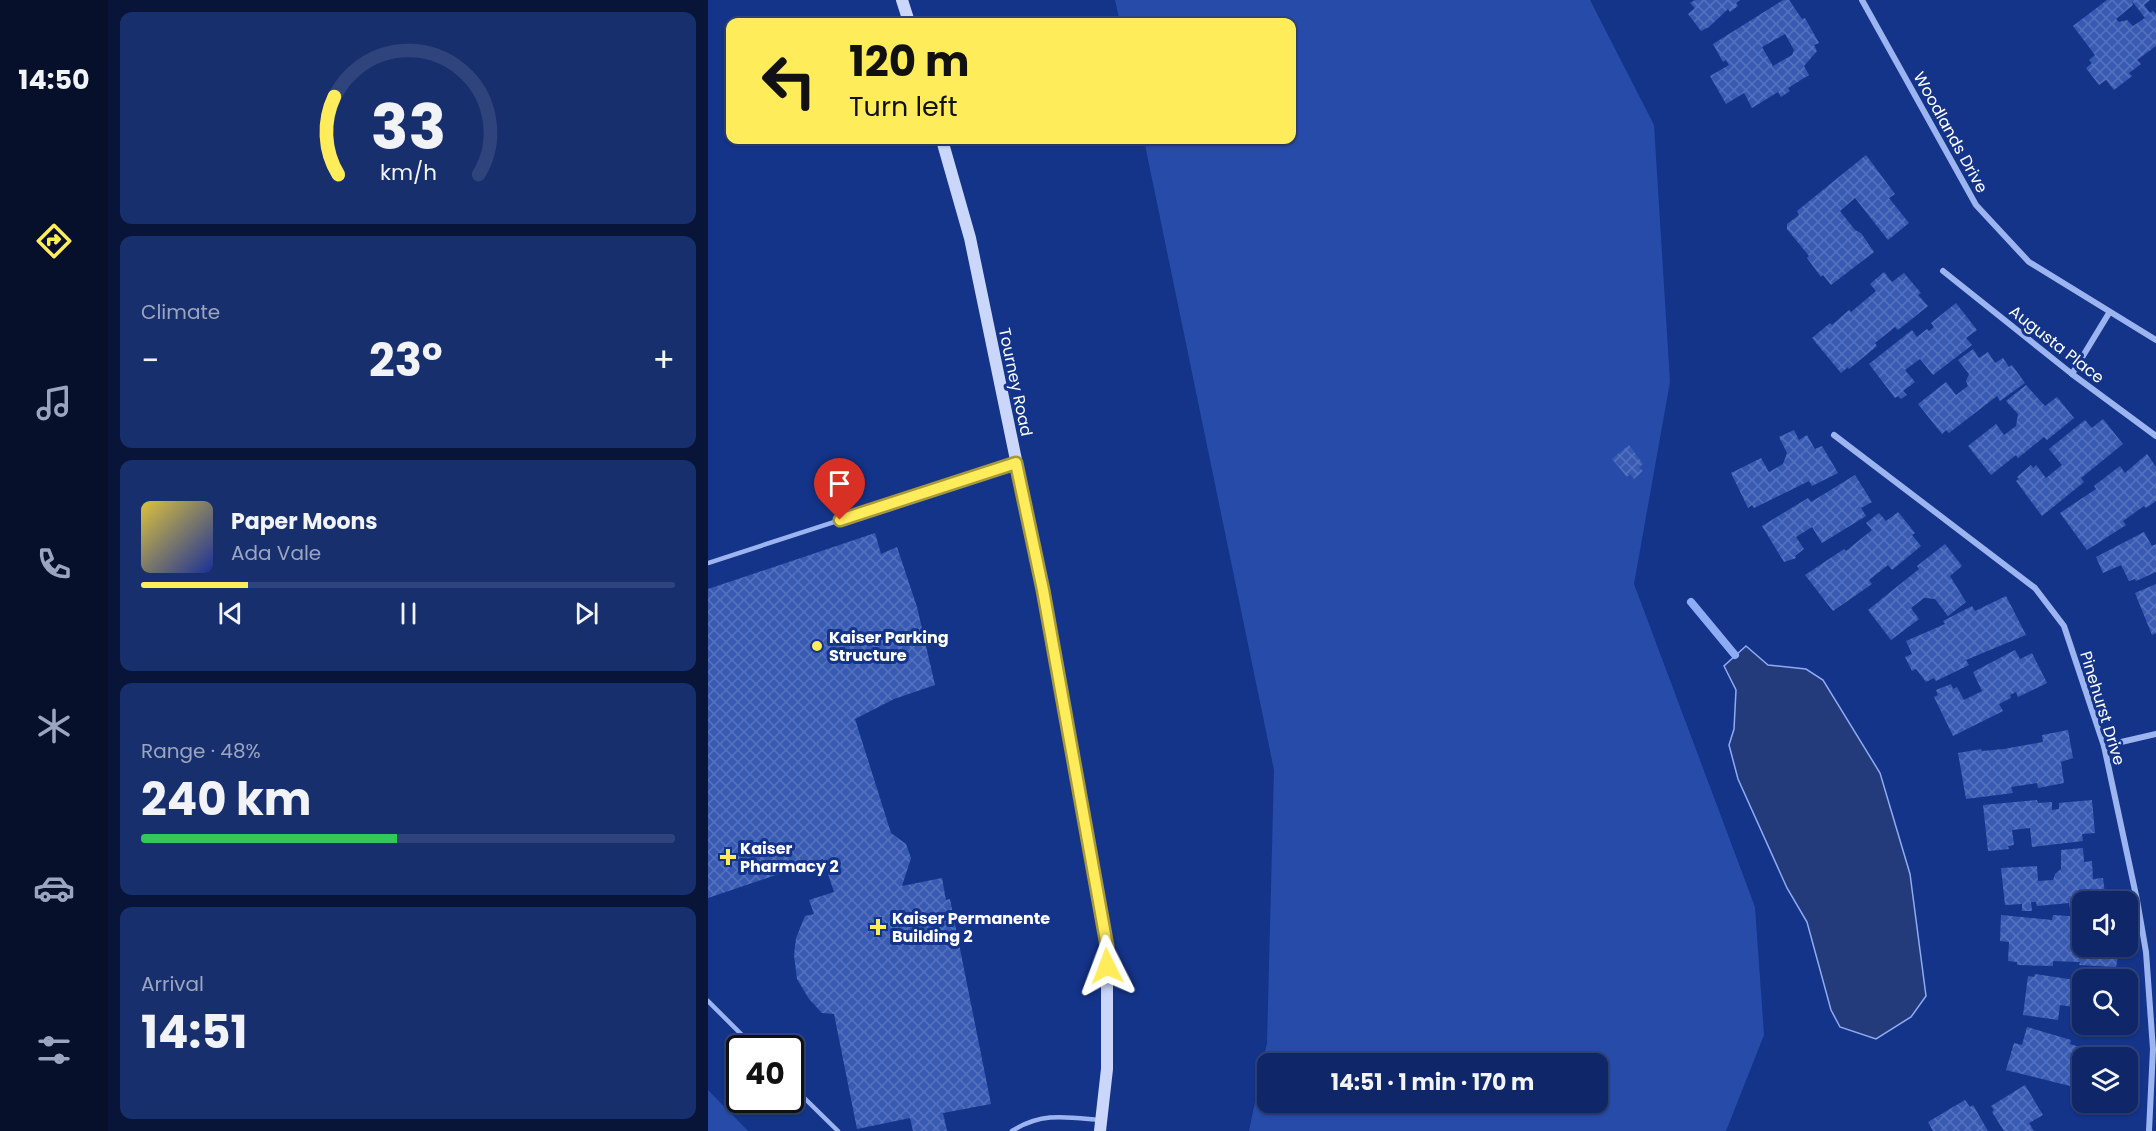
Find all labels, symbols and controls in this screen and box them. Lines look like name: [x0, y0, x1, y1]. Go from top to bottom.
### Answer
text: 120 m: [849, 32, 970, 91]
icon: left: [750, 42, 828, 120]
text: 14:50: [18, 61, 90, 98]
street label: Woodlands Drive: [1908, 67, 1993, 197]
text: 33: [370, 83, 446, 171]
text: Turn left: [849, 88, 958, 125]
text: km/h: [379, 157, 437, 188]
icon: directions: [33, 220, 75, 262]
text: Climate: [141, 298, 220, 326]
street label: Augusta Place: [2004, 300, 2109, 389]
street label: Tourney Road: [993, 326, 1038, 438]
text: 23°: [369, 329, 443, 392]
text: −: [141, 337, 159, 384]
text: +: [652, 337, 675, 384]
icon: music: [33, 382, 75, 424]
pin: [814, 458, 865, 520]
icon: arrive: [823, 467, 856, 500]
text: Paper Moons: [231, 506, 378, 537]
text: Ada Vale: [231, 539, 321, 567]
icon: phone: [33, 543, 75, 585]
icon: previous: [214, 597, 247, 630]
icon: pause: [392, 597, 425, 630]
icon: next: [570, 597, 603, 630]
place label: Kaiser Parking Structure: [829, 626, 949, 667]
marker: Kaiser Parking Structure: [810, 639, 824, 653]
street label: Pinehurst Drive: [2074, 648, 2131, 768]
icon: climate: [33, 705, 75, 747]
text: Range · 48%: [141, 737, 261, 765]
text: 240 km: [141, 768, 312, 831]
place label: Kaiser Pharmacy 2: [740, 837, 839, 878]
marker: Kaiser Pharmacy 2: [721, 850, 735, 864]
icon: car: [33, 867, 75, 909]
map controls: [2072, 891, 2138, 1113]
button: sound: [2072, 891, 2138, 957]
place label: Kaiser Permanente Building 2: [892, 907, 1050, 948]
marker: Kaiser Permanente Building 2: [869, 918, 887, 936]
position arrow: [1075, 934, 1139, 998]
button: search: [2072, 969, 2138, 1035]
text: Arrival: [141, 970, 204, 998]
text: 14:51: [141, 1001, 247, 1064]
icon: filters: [33, 1029, 75, 1071]
speed limit sign: 40: [726, 1035, 804, 1113]
button: layers: [2072, 1047, 2138, 1113]
text: 14:51 · 1 min · 170 m: [1331, 1067, 1534, 1098]

